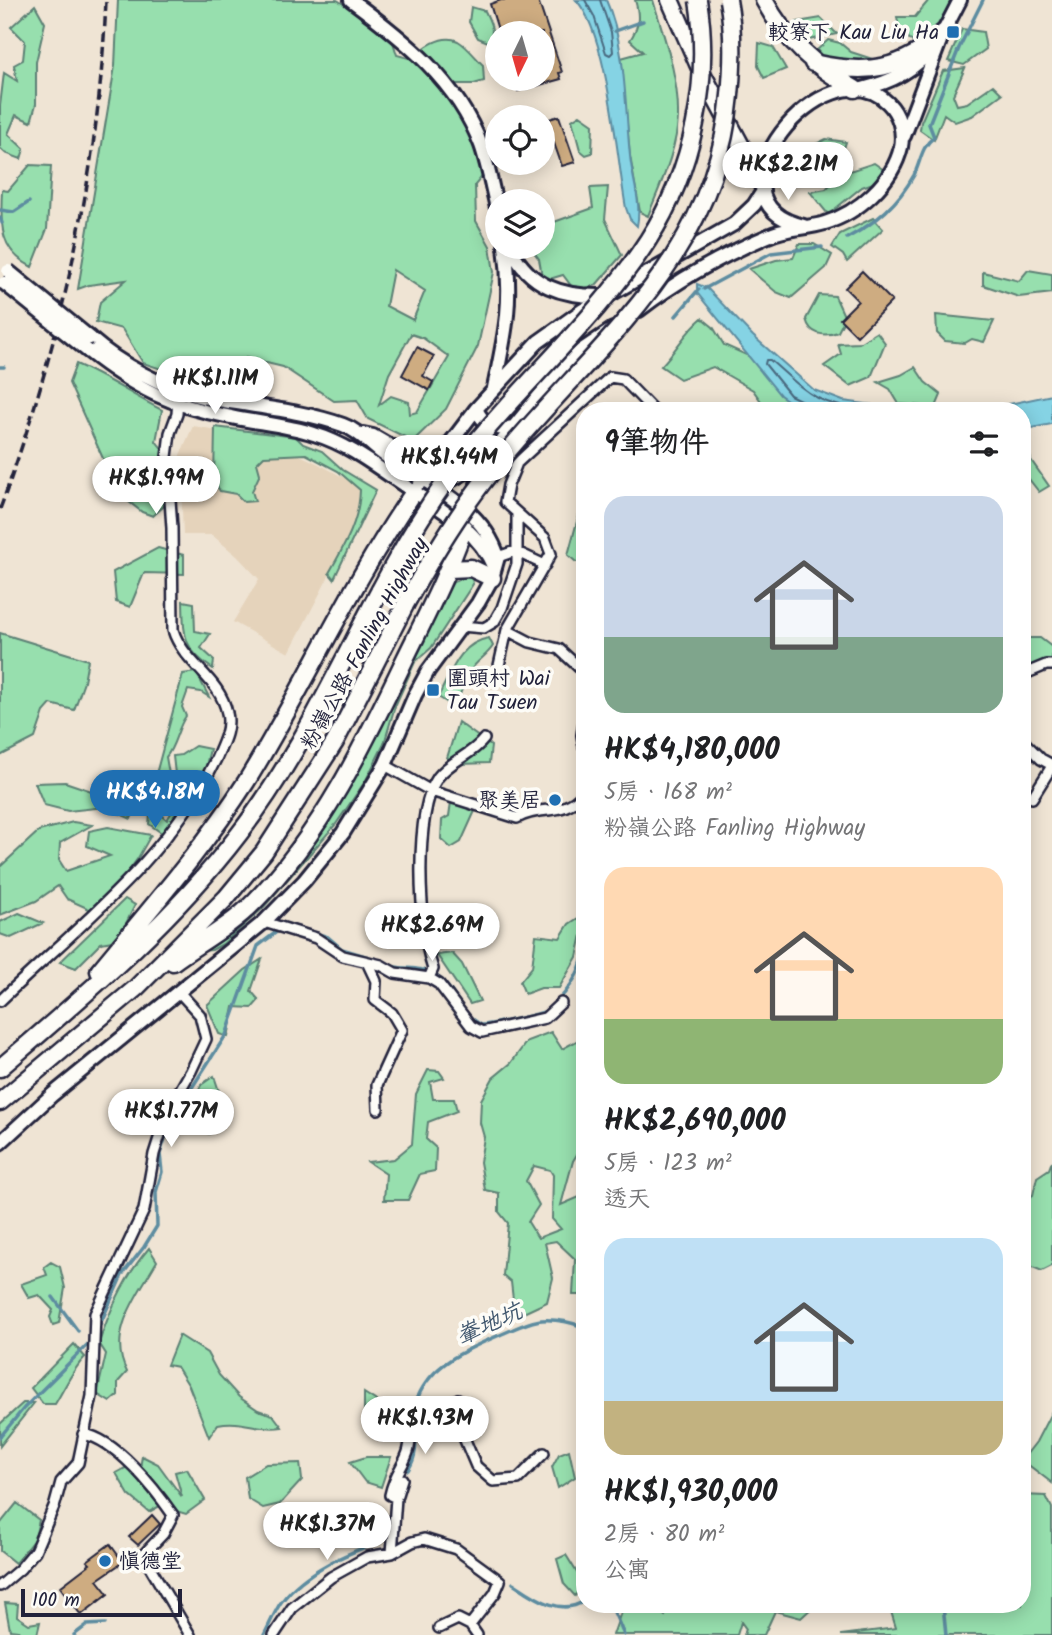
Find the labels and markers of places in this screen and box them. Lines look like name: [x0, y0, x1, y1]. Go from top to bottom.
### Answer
place label: 較寮下 Kau Liu Ha: [768, 17, 939, 50]
marker: 較寮下 Kau Liu Ha: [945, 24, 961, 40]
pin: HK$2.21M: [716, 142, 860, 202]
pin: HK$1.11M: [143, 356, 287, 416]
pin: HK$1.44M: [377, 435, 521, 495]
pin: HK$1.99M: [84, 456, 228, 516]
place label: 圍頭村 Wai Tau Tsuen: [447, 663, 551, 720]
marker: 圍頭村 Wai Tau Tsuen: [425, 682, 441, 698]
pin: HK$4.18M: [83, 770, 227, 830]
place label: 聚美居: [478, 785, 541, 818]
marker: 聚美居: [547, 792, 563, 808]
pin: HK$2.69M: [360, 904, 504, 963]
pin: HK$1.77M: [99, 1090, 243, 1149]
pin: HK$1.93M: [353, 1396, 497, 1456]
pin: HK$1.37M: [255, 1502, 399, 1562]
place label: 慎德堂: [119, 1546, 182, 1579]
marker: 慎德堂: [97, 1553, 113, 1569]

